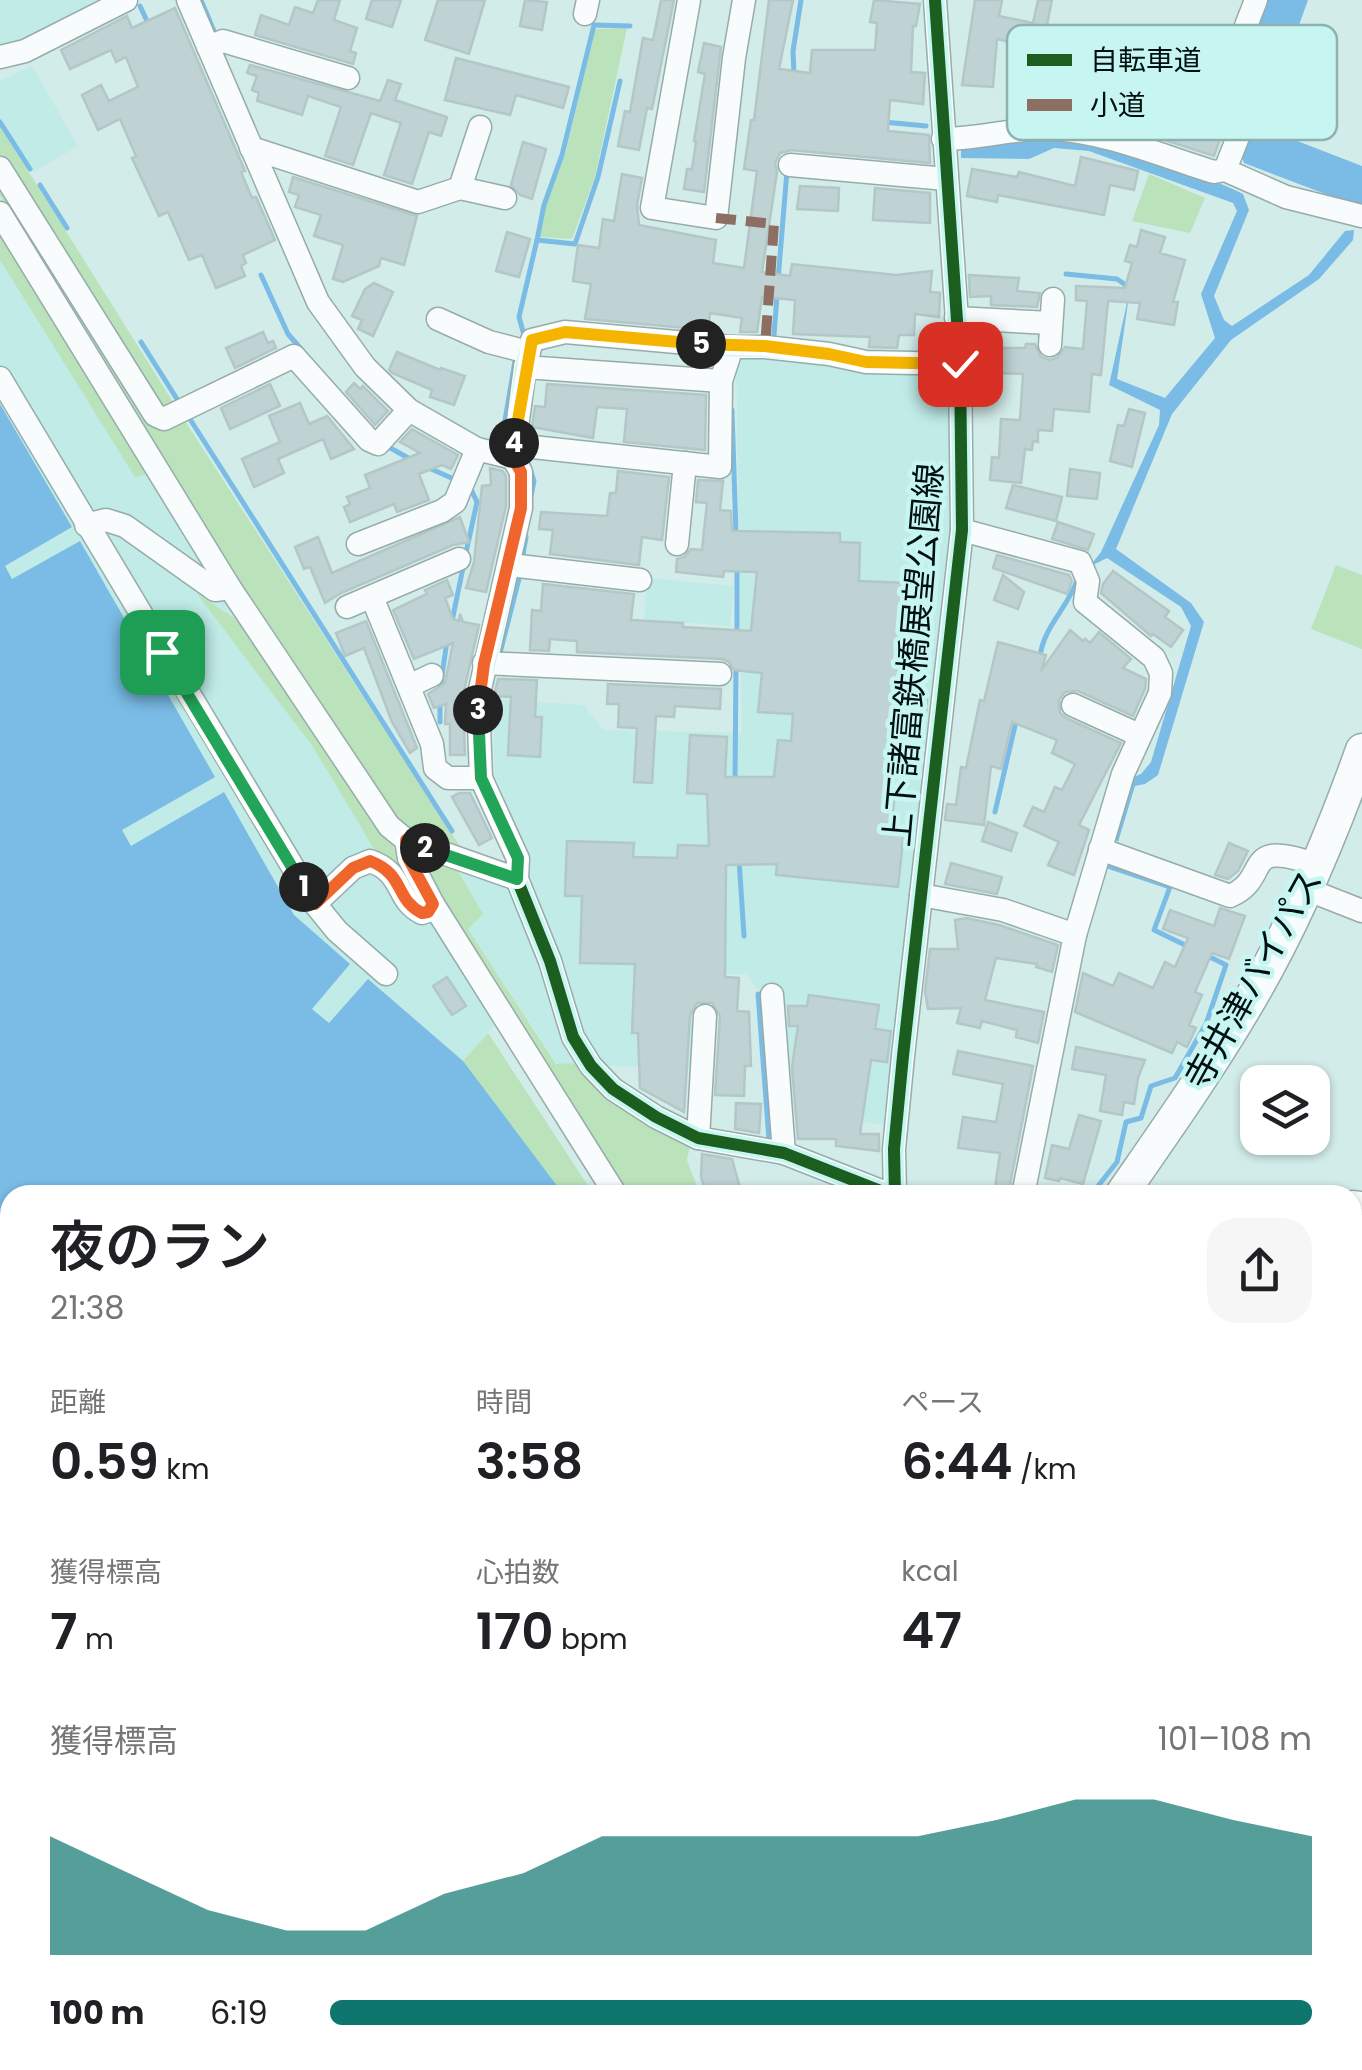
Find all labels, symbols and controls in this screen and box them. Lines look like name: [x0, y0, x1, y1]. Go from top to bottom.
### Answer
legend: [1007, 25, 1337, 140]
text: 自転車道: [1090, 41, 1202, 80]
text: 小道: [1090, 86, 1146, 125]
pin: 5: [676, 319, 726, 369]
pin: [918, 322, 1003, 407]
text: 5: [692, 324, 710, 363]
icon: check: [933, 337, 988, 392]
pin: 4: [489, 418, 539, 468]
text: 4: [505, 423, 523, 462]
street label: 上下諸富鉄橋展望公園線: [872, 461, 954, 849]
pin: [120, 610, 205, 695]
icon: arrive: [135, 625, 190, 680]
pin: 3: [453, 685, 503, 735]
text: 3: [470, 690, 486, 729]
pin: 2: [400, 823, 450, 873]
text: 2: [417, 828, 433, 867]
street label: 寺井津バイパス: [1172, 860, 1334, 1098]
pin: 1: [279, 862, 329, 912]
text: 1: [299, 867, 309, 906]
map controls: [1240, 1065, 1330, 1155]
button: layers: [1240, 1065, 1330, 1155]
text: 夜のラン: [50, 1208, 270, 1285]
button: share: [1207, 1218, 1312, 1323]
text: 21:38: [50, 1285, 125, 1330]
text: 距離: [50, 1383, 106, 1422]
text: 時間: [476, 1383, 532, 1422]
text: ペース: [901, 1383, 984, 1422]
text: 0.59: [50, 1426, 159, 1497]
text: 3:58: [476, 1426, 583, 1497]
text: 6:44: [901, 1426, 1013, 1497]
text: km: [159, 1450, 210, 1489]
text: /km: [1013, 1450, 1077, 1489]
text: kcal: [901, 1552, 959, 1591]
text: 獲得標高: [50, 1553, 162, 1592]
text: 心拍数: [476, 1553, 560, 1592]
text: 47: [901, 1595, 962, 1666]
text: 7: [50, 1596, 77, 1667]
text: 170: [476, 1596, 553, 1667]
text: m: [77, 1620, 114, 1659]
text: bpm: [553, 1620, 628, 1659]
text: 101–108 m: [1158, 1716, 1312, 1761]
text: 獲得標高: [50, 1718, 178, 1763]
text: 100 m: [50, 1990, 144, 2035]
text: 6:19: [210, 1990, 268, 2035]

